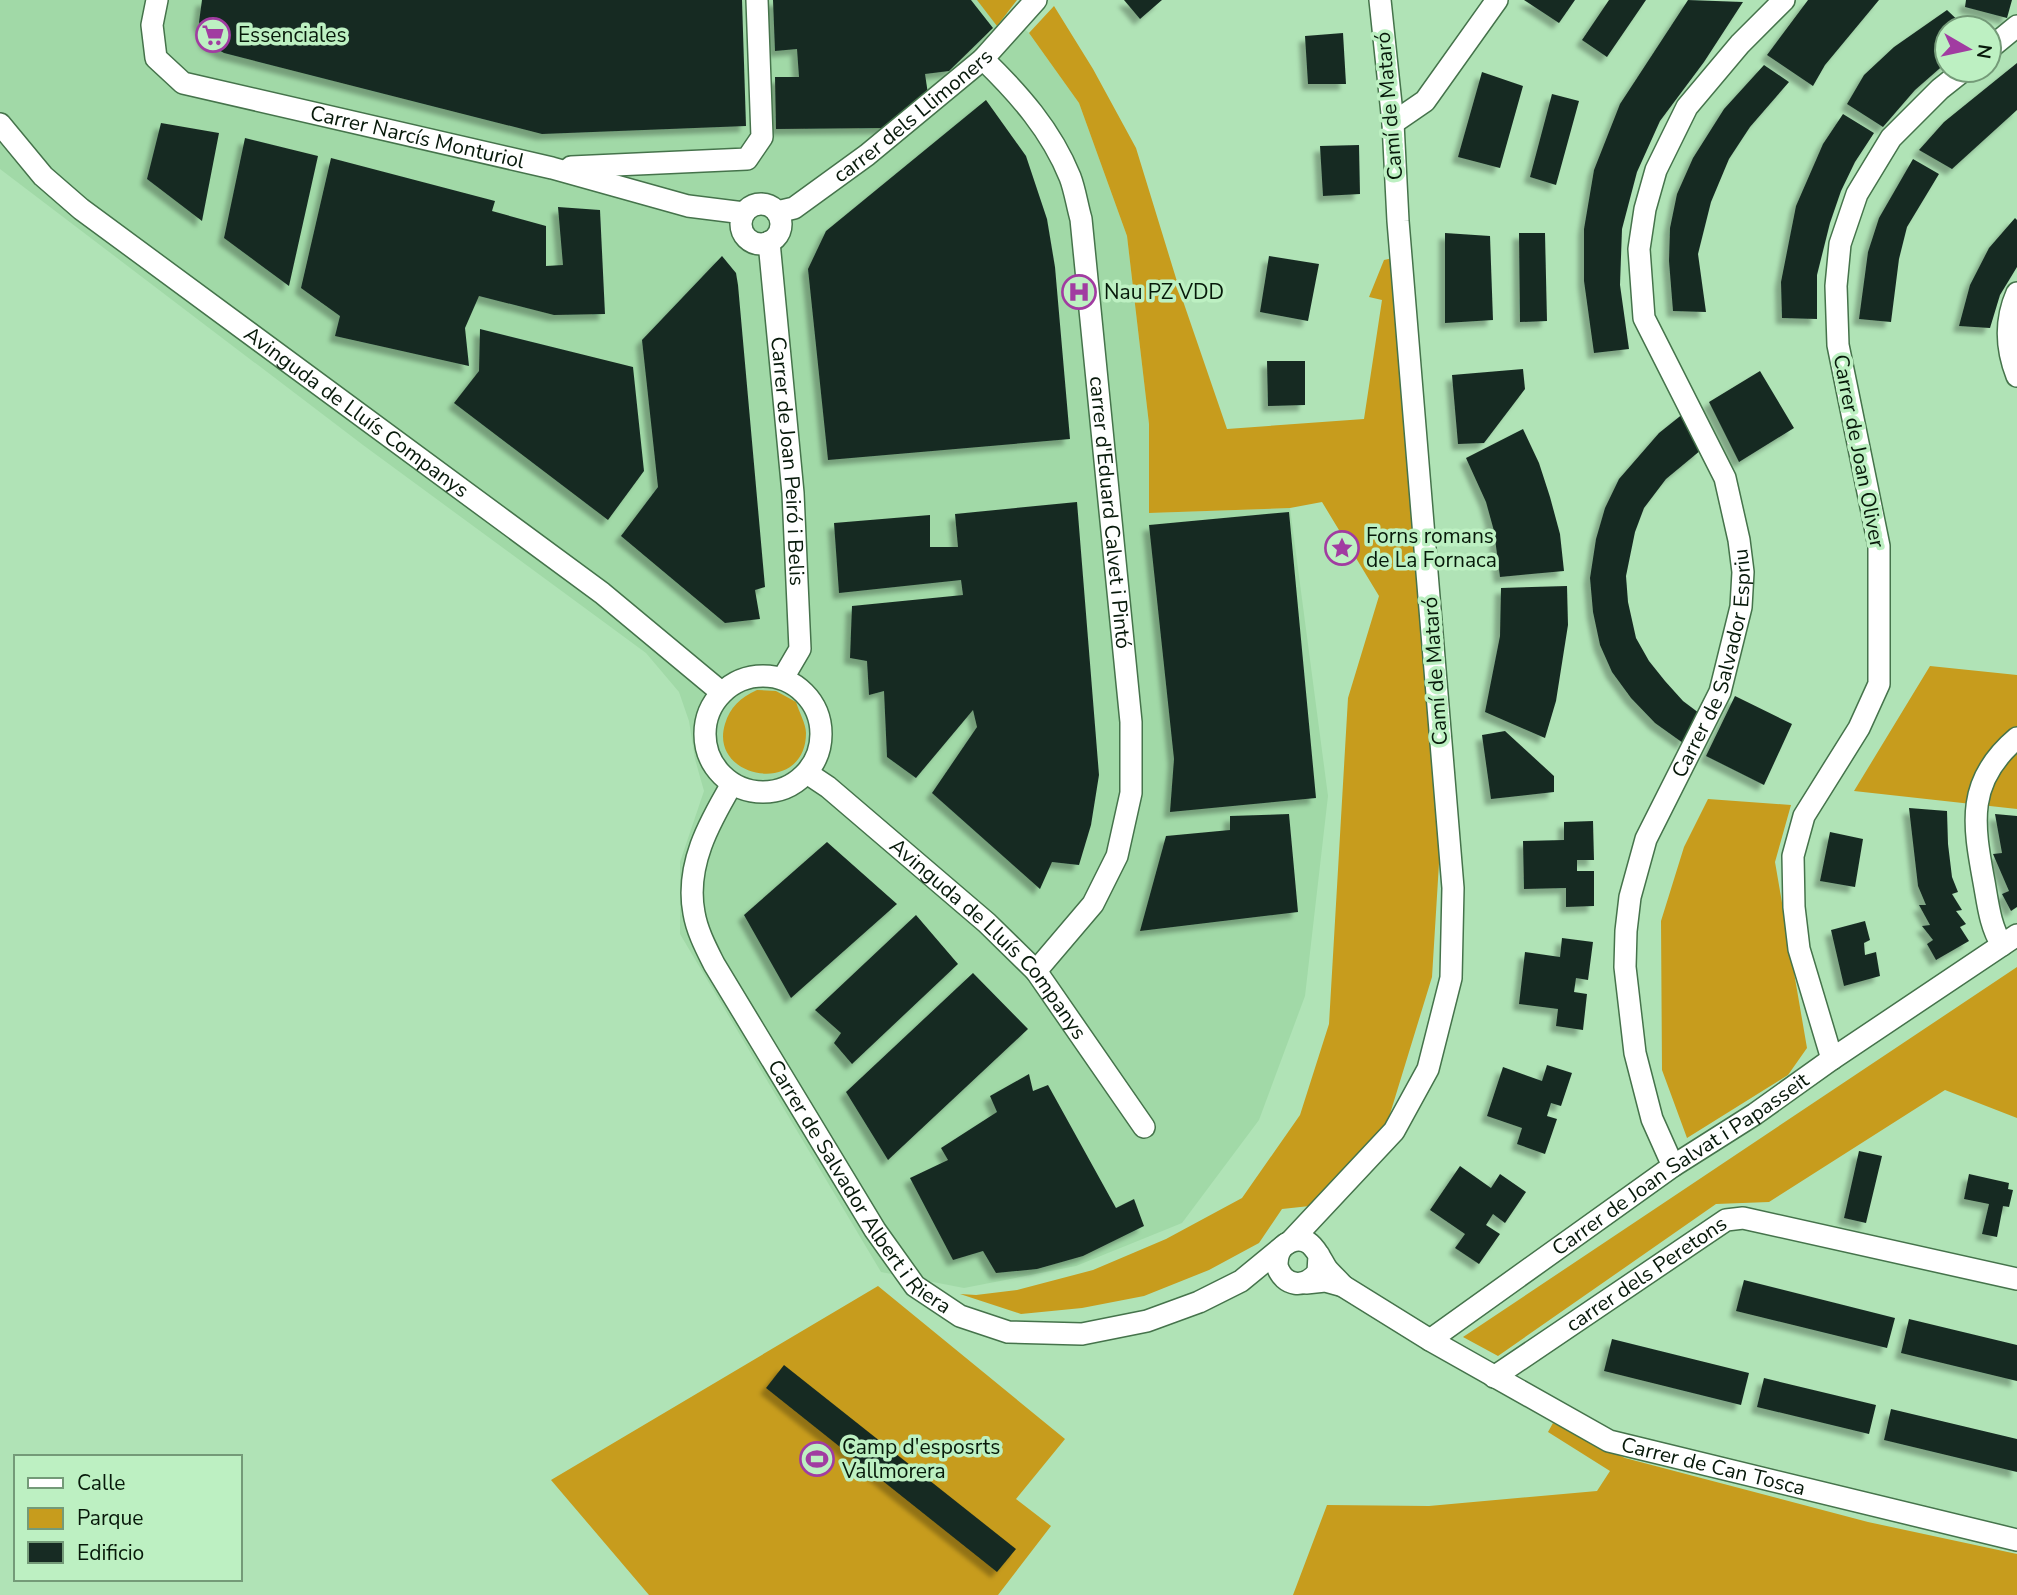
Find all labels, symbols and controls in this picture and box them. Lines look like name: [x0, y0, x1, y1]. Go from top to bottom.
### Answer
north arrow: [1933, 14, 2003, 84]
supermarket icon: Essenciales: [194, 16, 232, 54]
place label: Essenciales: [238, 21, 347, 49]
street label: Camí de Mataró: [1369, 31, 1409, 181]
text: N: [1970, 42, 1998, 61]
street label: carrer dels Llimoners: [828, 43, 999, 189]
street label: Carrer Narcís Monturiol: [307, 99, 528, 175]
hospital icon: Nau PZ VDD: [1060, 273, 1098, 311]
place label: Nau PZ VDD: [1104, 278, 1224, 306]
street label: Avinguda de Lluís Companys: [238, 320, 475, 504]
street label: Carrer de Joan Peiró i Belis: [764, 335, 811, 586]
street label: Carrer de Joan Oliver: [1827, 352, 1892, 550]
street label: carrer d'Eduard Calvet i Pintó: [1083, 375, 1138, 650]
place label: Forns romans de La Fornaca: [1366, 522, 1497, 574]
place icon: Forns romans de La Fornaca: [1323, 529, 1361, 567]
street label: Carrer de Salvador Espriu: [1665, 547, 1757, 782]
street label: Camí de Mataró: [1416, 596, 1454, 746]
street label: Avinguda de Lluís Companys: [884, 832, 1093, 1045]
street label: Carrer de Salvador Albert i Riera: [761, 1055, 957, 1320]
street label: Carrer de Joan Salvat i Papasseit: [1546, 1066, 1815, 1262]
street label: carrer dels Peretons: [1560, 1209, 1732, 1338]
street label: Carrer de Can Tosca: [1618, 1430, 1808, 1502]
place label: Camp d'esposrts Vallmorera: [841, 1433, 1000, 1485]
sports icon: Camp d'esposrts Vallmorera: [798, 1440, 836, 1478]
legend: [14, 1455, 242, 1581]
text: Calle: [77, 1469, 125, 1497]
text: Parque: [77, 1504, 144, 1532]
text: Edificio: [77, 1539, 144, 1567]

